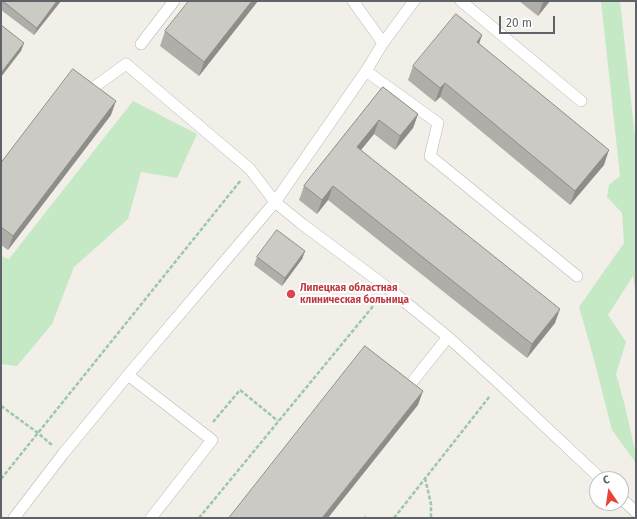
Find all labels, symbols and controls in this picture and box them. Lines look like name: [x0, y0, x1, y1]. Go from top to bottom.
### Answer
scale bar: [501, 8, 557, 34]
text: 20 m: [506, 16, 532, 30]
place label: Липецкая областная клиническая больница: [300, 282, 409, 306]
marker: Липецкая областная клиническая больница: [285, 288, 297, 300]
north arrow: [589, 471, 629, 511]
text: С: [602, 473, 611, 487]

